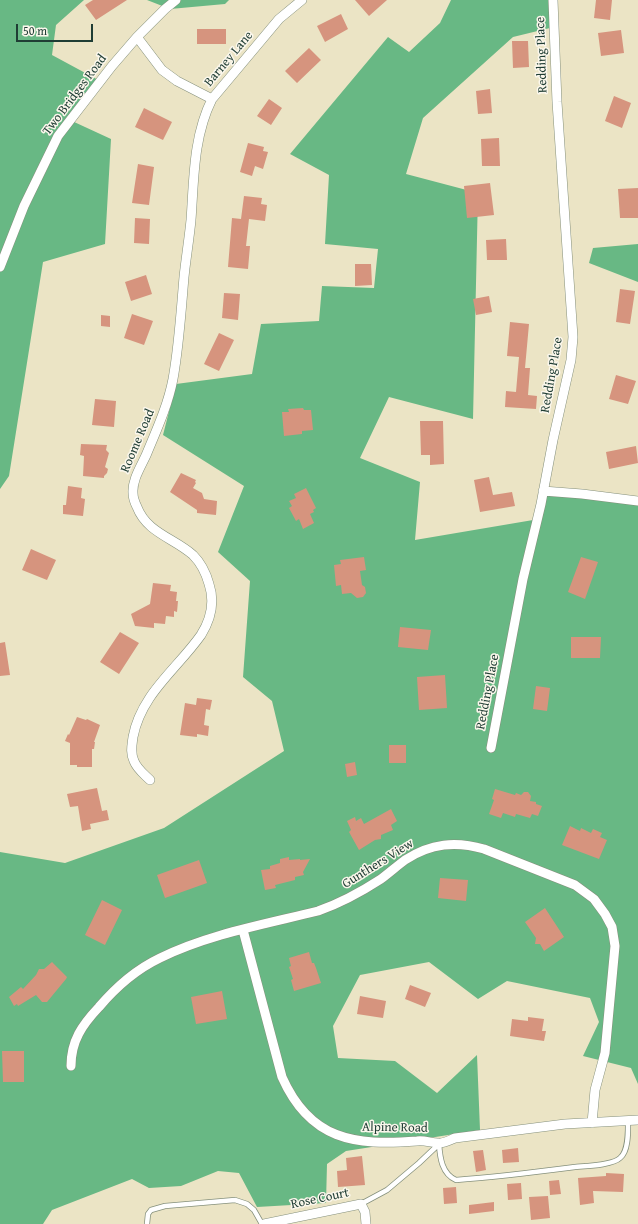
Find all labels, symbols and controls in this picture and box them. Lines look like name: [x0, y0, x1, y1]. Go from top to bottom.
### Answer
scale bar: [18, 16, 95, 42]
street label: Redding Place: [533, 17, 551, 93]
text: 50 m: [23, 22, 47, 39]
street label: Barney Lane: [201, 28, 257, 90]
street label: Two Bridges Road: [40, 52, 110, 138]
street label: Redding Place: [538, 336, 566, 414]
street label: Roome Road: [118, 407, 158, 475]
street label: Redding Place: [473, 653, 503, 731]
street label: Gunthers View: [340, 836, 416, 892]
street label: Alpine Road: [362, 1120, 428, 1136]
street label: Rose Court: [290, 1185, 350, 1213]

